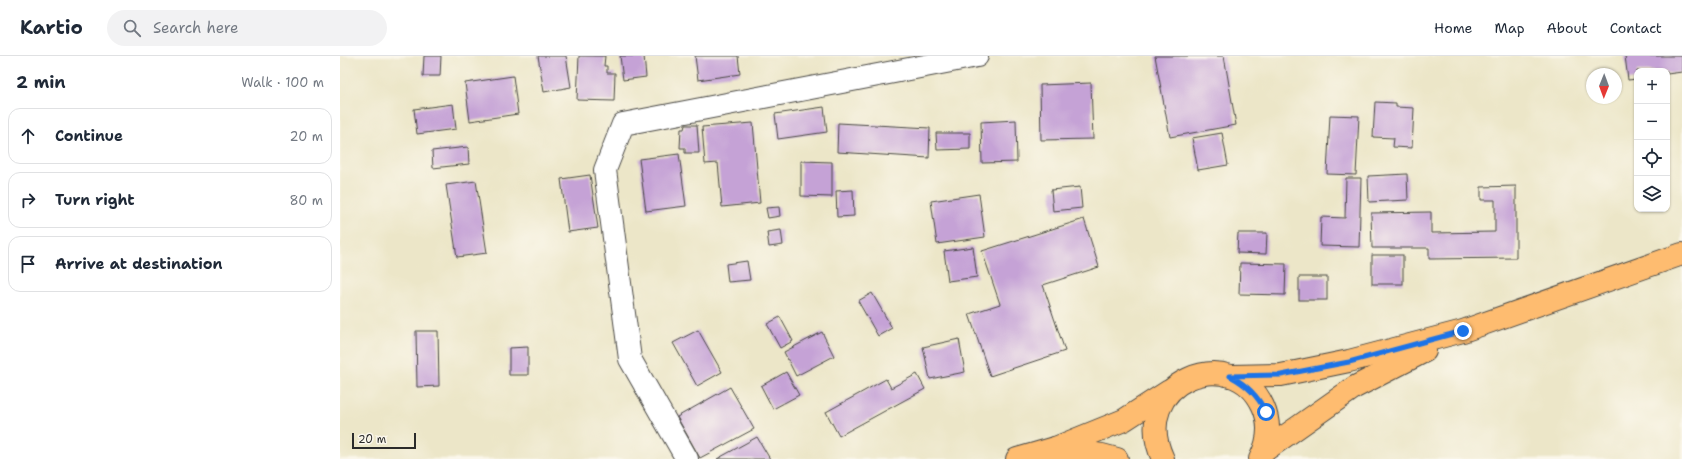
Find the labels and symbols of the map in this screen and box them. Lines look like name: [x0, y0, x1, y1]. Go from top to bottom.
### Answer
north arrow: [1586, 68, 1622, 104]
route end: [1454, 322, 1472, 340]
route start: [1257, 403, 1275, 421]
scale bar: [352, 431, 416, 450]

